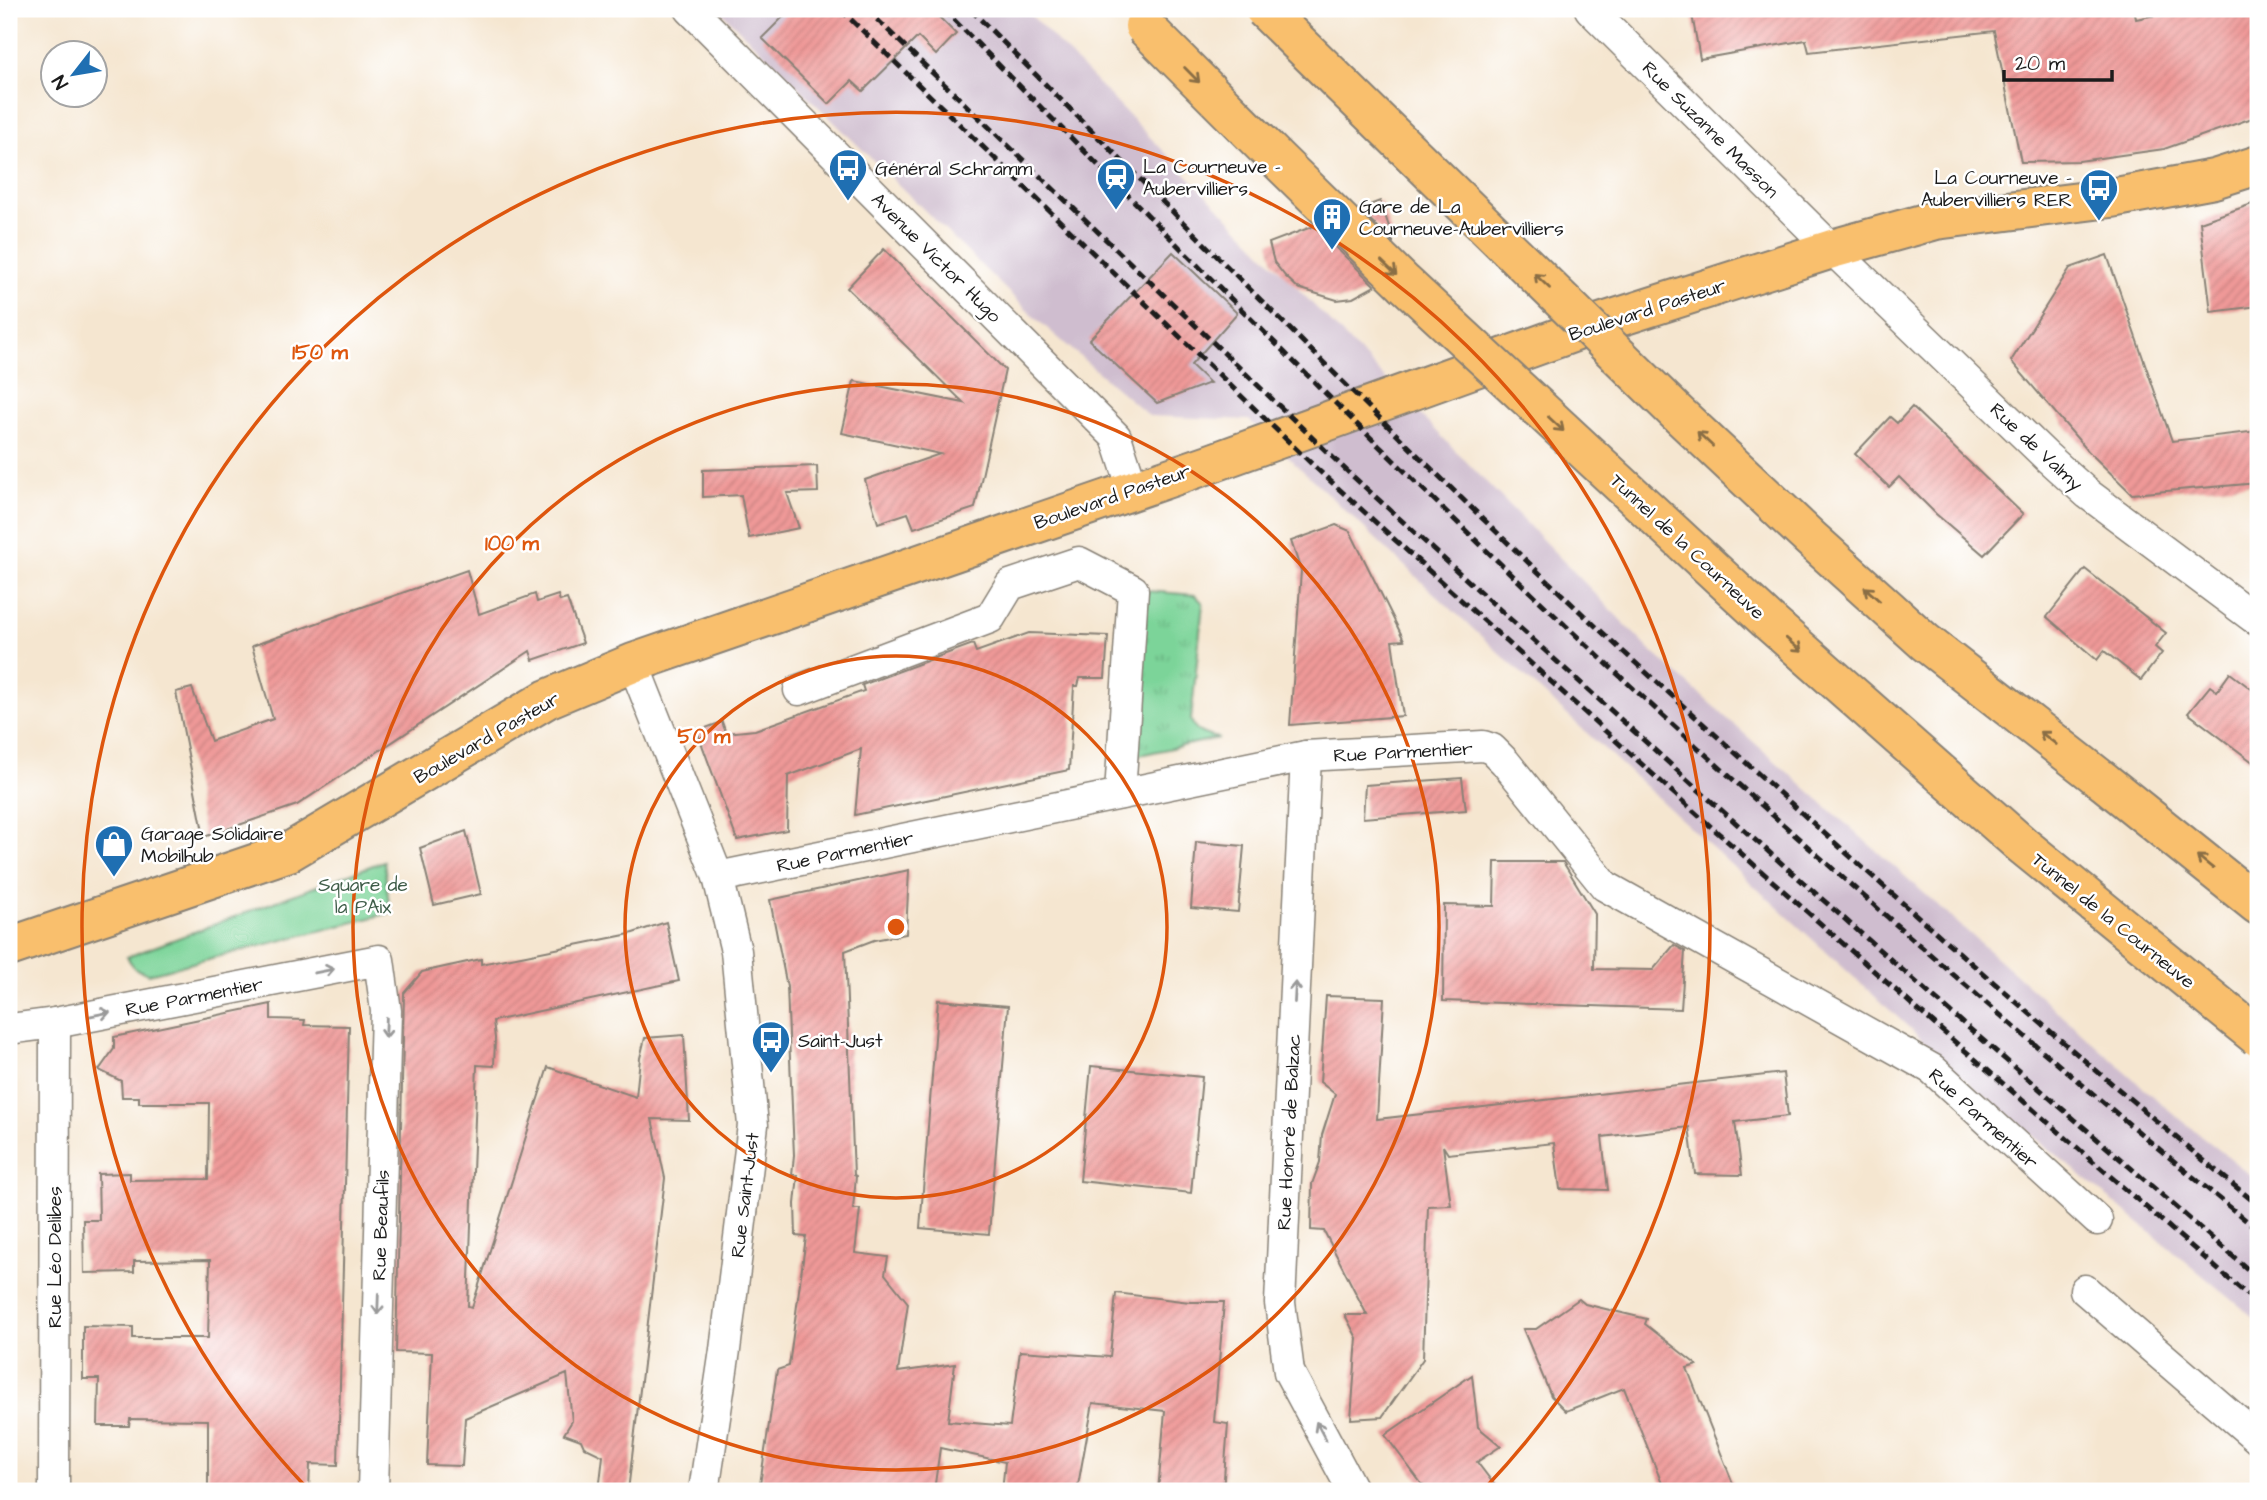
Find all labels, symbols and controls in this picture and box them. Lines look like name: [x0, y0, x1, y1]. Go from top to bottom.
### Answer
north arrow: [38, 38, 108, 108]
scale bar: [2004, 38, 2113, 82]
text: 20 m: [2015, 49, 2066, 78]
street label: Rue Suzanne Masson: [1635, 56, 1784, 205]
one-way arrow: [1183, 66, 1200, 83]
text: N: [46, 70, 75, 94]
bus stop icon: Général Schramm: [827, 147, 869, 202]
place label: La Courneuve - Aubervilliers: [1143, 154, 1281, 203]
place label: Général Schramm: [875, 156, 1033, 183]
station icon: La Courneuve - Aubervilliers: [1095, 156, 1137, 211]
place label: La Courneuve - Aubervilliers RER: [1921, 165, 2072, 214]
bus stop icon: La Courneuve - Aubervilliers RER: [2078, 167, 2120, 222]
street label: Avenue Victor Hugo: [864, 187, 1007, 330]
place label: Gare de La Courneuve-Aubervilliers: [1359, 194, 1564, 243]
building icon: Gare de La Courneuve-Aubervilliers: [1311, 196, 1353, 251]
one-way arrow: [1380, 260, 1397, 277]
one-way arrow: [1534, 272, 1551, 289]
street label: Boulevard Pasteur: [1565, 272, 1730, 349]
text: 150 m: [292, 338, 348, 367]
street label: Rue de Valmy: [1983, 397, 2089, 498]
one-way arrow: [1547, 415, 1564, 432]
one-way arrow: [1697, 431, 1714, 448]
street label: Boulevard Pasteur: [1031, 458, 1195, 537]
street label: Tunnel de la Courneuve: [1604, 468, 1770, 626]
text: 100 m: [485, 529, 540, 558]
one-way arrow: [1863, 586, 1881, 602]
one-way arrow: [1785, 637, 1803, 653]
street label: Boulevard Pasteur: [409, 685, 565, 791]
text: 50 m: [678, 722, 731, 751]
one-way arrow: [2039, 730, 2058, 745]
street label: Rue Parmentier: [1333, 735, 1474, 770]
place label: Garage Solidaire Mobilhub: [141, 821, 283, 870]
shop icon: Garage Solidaire Mobilhub: [93, 823, 135, 878]
street label: Rue Parmentier: [774, 825, 917, 880]
street label: Tunnel de la Courneuve: [2026, 847, 2200, 996]
one-way arrow: [2196, 855, 2215, 870]
park label: Square de la PAix: [318, 872, 408, 921]
centre of rings: [884, 915, 908, 939]
one-way arrow: [312, 963, 335, 977]
street label: Rue Parmentier: [123, 971, 266, 1024]
one-way arrow: [1288, 981, 1301, 1004]
one-way arrow: [88, 1007, 111, 1020]
one-way arrow: [379, 1016, 392, 1039]
bus stop icon: Saint-Just: [750, 1019, 792, 1074]
place label: Saint-Just: [798, 1028, 883, 1055]
street label: Rue Honoré de Balzac: [1271, 1033, 1308, 1231]
street label: Rue Parmentier: [1922, 1062, 2044, 1176]
street label: Rue Saint-Just: [724, 1131, 767, 1259]
street label: Rue Beaufils: [366, 1169, 397, 1281]
street label: Rue Léo Delibes: [42, 1186, 69, 1328]
one-way arrow: [371, 1292, 385, 1315]
one-way arrow: [1314, 1421, 1327, 1442]

